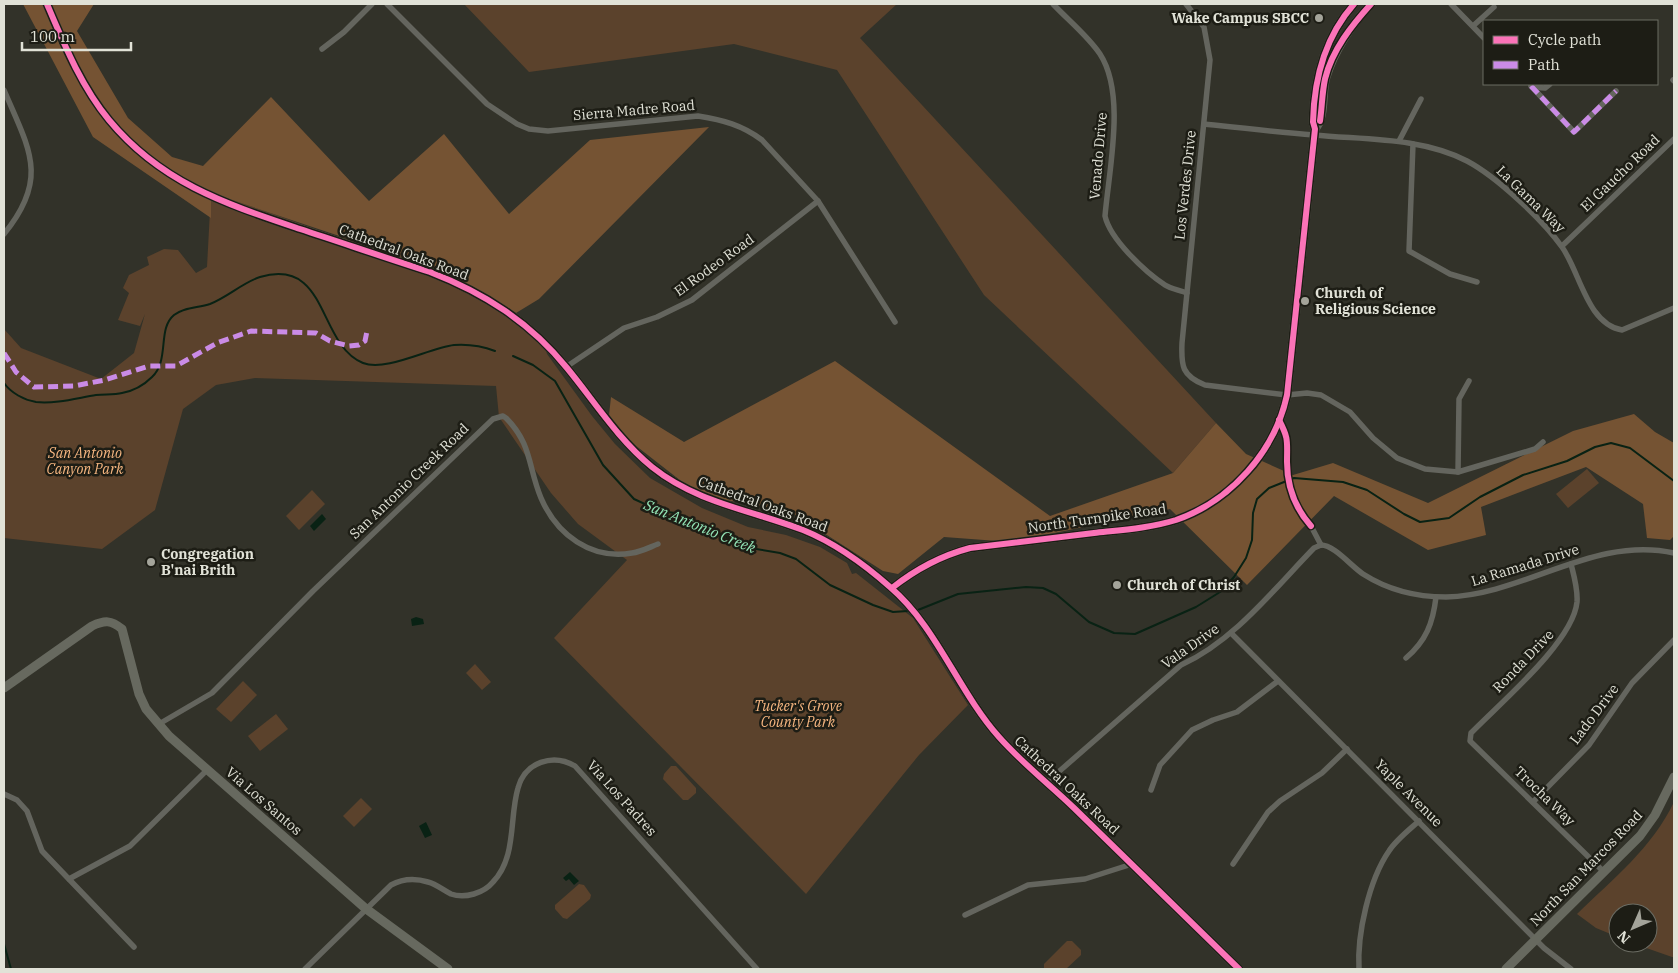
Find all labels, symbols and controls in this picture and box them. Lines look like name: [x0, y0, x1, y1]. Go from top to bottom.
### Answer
place label: Wake Campus SBCC: [1171, 9, 1309, 27]
marker: Wake Campus SBCC: [1313, 12, 1325, 24]
scale bar: [22, 20, 131, 52]
legend: [1483, 20, 1658, 85]
text: 100 m: [30, 27, 75, 46]
text: Cycle path: [1528, 30, 1601, 49]
text: Path: [1528, 55, 1560, 74]
street label: Sierra Madre Road: [572, 96, 696, 124]
street label: Venado Drive: [1085, 112, 1111, 200]
street label: Los Verdes Drive: [1170, 129, 1200, 241]
street label: El Gaucho Road: [1577, 130, 1664, 215]
street label: La Gama Way: [1493, 162, 1570, 237]
street label: Cathedral Oaks Road: [337, 220, 472, 284]
street label: El Rodeo Road: [671, 230, 758, 300]
place label: Church of Religious Science: [1315, 284, 1436, 318]
marker: Church of Religious Science: [1299, 295, 1311, 307]
street label: San Antonio Creek Road: [346, 419, 473, 543]
park label: San Antonio Canyon Park: [47, 444, 124, 478]
street label: Cathedral Oaks Road: [696, 472, 831, 536]
water label: San Antonio Creek: [640, 495, 759, 557]
street label: North Turnpike Road: [1027, 499, 1168, 537]
street label: La Ramada Drive: [1469, 540, 1581, 590]
place label: Congregation B'nai Brith: [161, 545, 254, 579]
marker: Congregation B'nai Brith: [145, 556, 157, 568]
place label: Church of Christ: [1127, 576, 1240, 594]
marker: Church of Christ: [1111, 579, 1123, 591]
street label: Vala Drive: [1158, 620, 1222, 672]
street label: Ronda Drive: [1488, 626, 1558, 696]
street label: Lado Drive: [1565, 680, 1623, 748]
park label: Tucker's Grove County Park: [754, 697, 843, 731]
street label: Cathedral Oaks Road: [1011, 732, 1124, 839]
street label: Yaple Avenue: [1371, 755, 1447, 831]
street label: Via Los Padres: [583, 756, 661, 840]
street label: Via Los Santos: [222, 763, 306, 839]
street label: Trocha Way: [1511, 763, 1580, 830]
street label: North San Marcos Road: [1526, 806, 1646, 930]
north arrow: [1608, 903, 1658, 953]
text: N: [1614, 927, 1634, 947]

